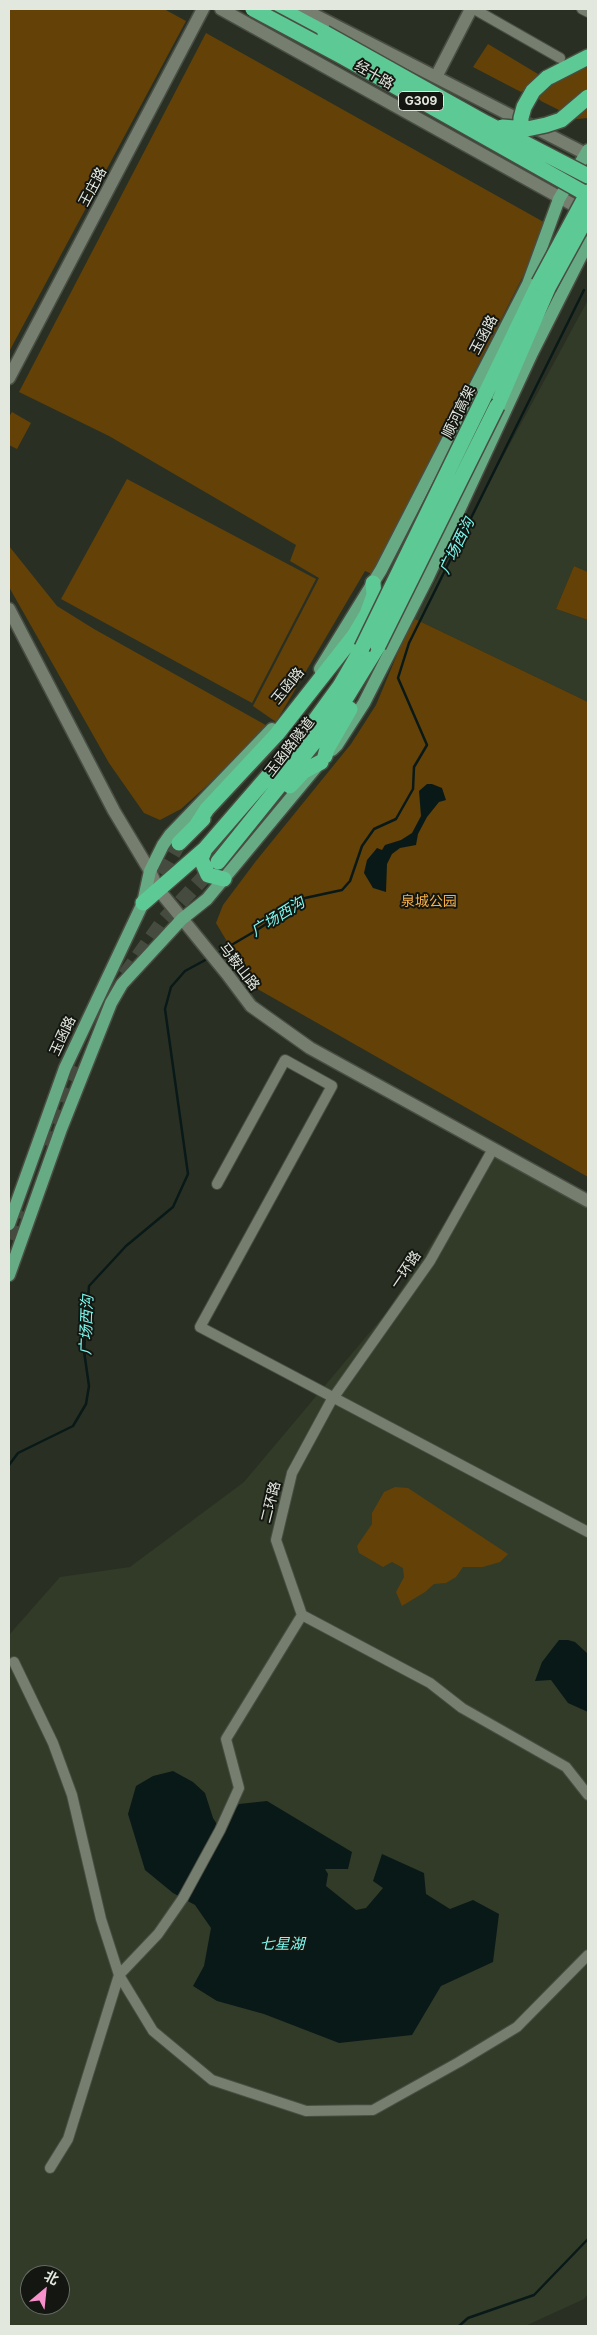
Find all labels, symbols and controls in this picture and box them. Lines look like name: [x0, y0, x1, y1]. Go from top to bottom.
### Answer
street label: 经十路: [352, 57, 396, 93]
road number: G309: [398, 92, 444, 110]
street label: 王庄路: [76, 165, 110, 209]
street label: 玉函路: [467, 313, 501, 357]
street label: 顺河高架: [439, 383, 479, 441]
water label: 广场西沟: [436, 515, 478, 577]
street label: 玉函路: [268, 664, 308, 708]
street label: 玉函路隧道: [262, 714, 318, 780]
water label: 广场西沟: [248, 893, 308, 941]
park label: 泉城公园: [401, 894, 457, 910]
street label: 马鞍山路: [215, 940, 263, 994]
street label: 玉函路: [47, 1013, 79, 1059]
street label: 一环路: [387, 1248, 425, 1292]
water label: 广场西沟: [77, 1295, 97, 1355]
street label: 二环路: [258, 1480, 284, 1524]
water label: 七星湖: [260, 1935, 304, 1953]
north arrow: [20, 2265, 70, 2315]
text: 北: [42, 2266, 62, 2288]

